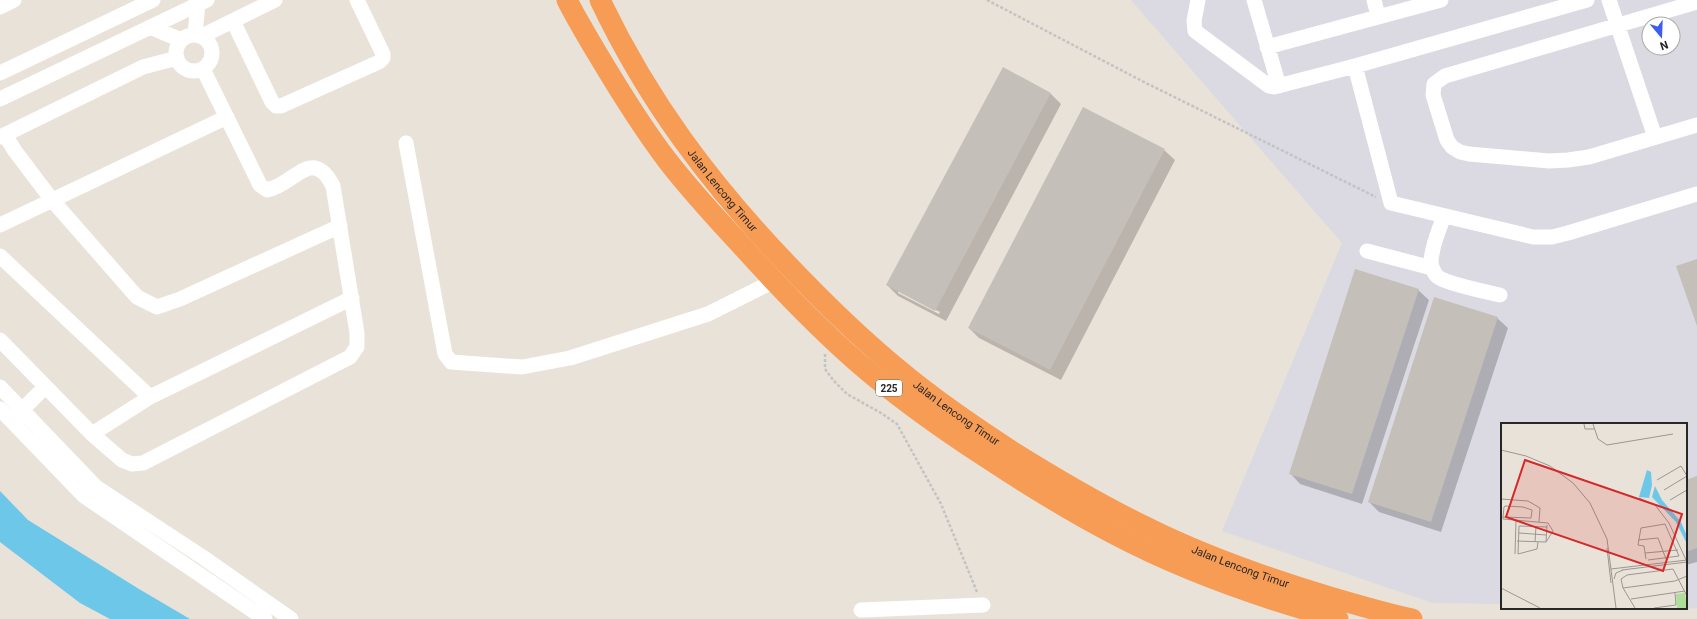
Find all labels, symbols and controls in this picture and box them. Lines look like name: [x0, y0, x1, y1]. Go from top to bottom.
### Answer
north arrow: [1641, 16, 1681, 56]
text: N: [1658, 38, 1670, 52]
street label: Jalan Lencong Timur: [685, 146, 760, 234]
street label: Jalan Lencong Timur: [911, 378, 1002, 448]
road number: 225: [876, 380, 902, 396]
inset map: [1501, 423, 1687, 609]
street label: Jalan Lencong Timur: [1190, 542, 1291, 590]

